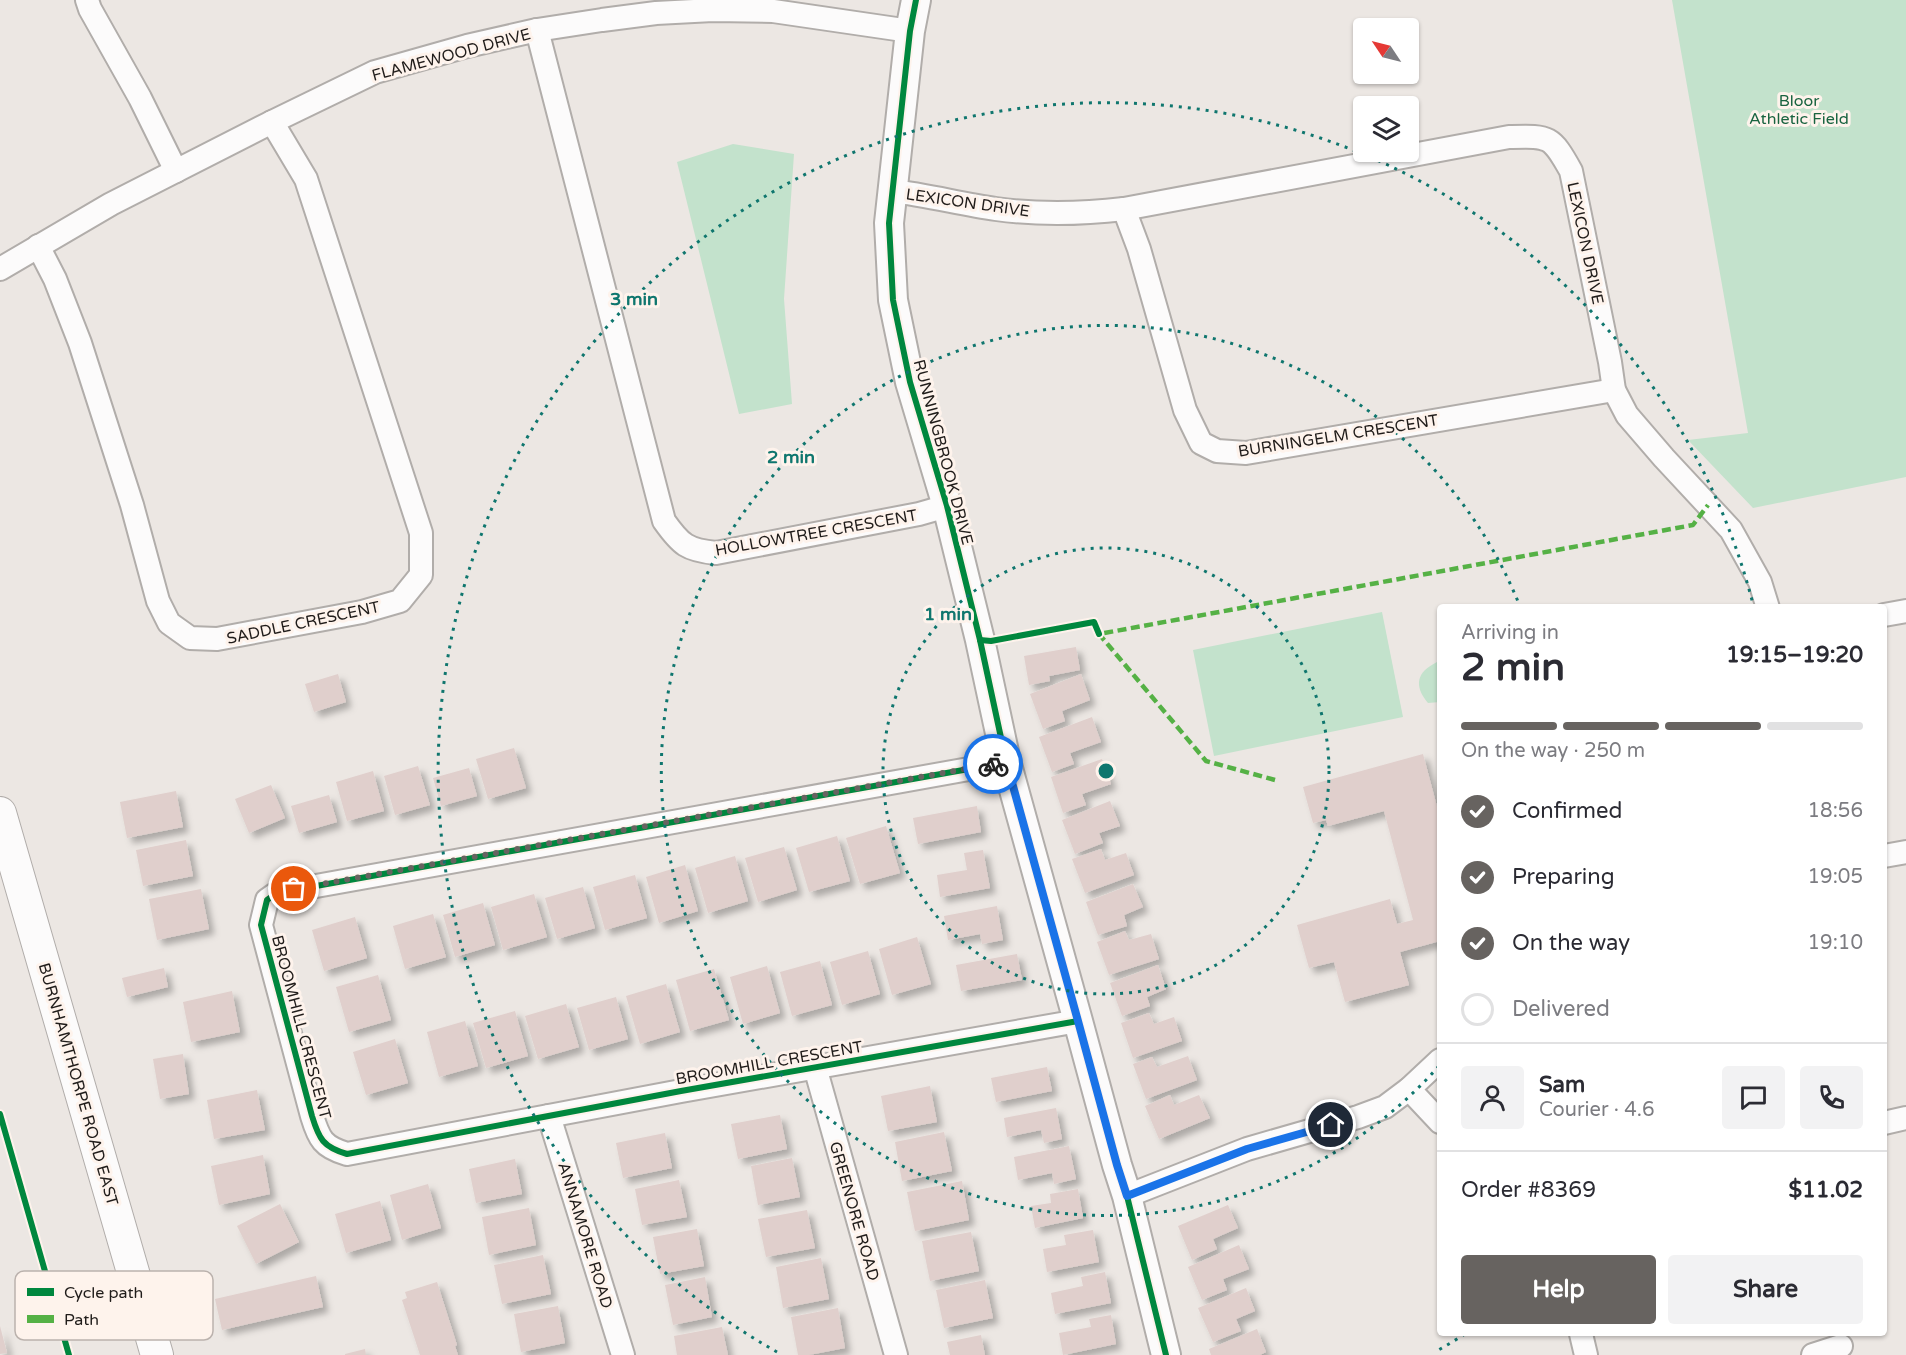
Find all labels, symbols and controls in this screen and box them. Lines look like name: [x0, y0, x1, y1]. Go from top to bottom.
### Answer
north arrow: [1353, 18, 1419, 84]
map controls: [1353, 18, 1419, 162]
street label: FLAMEWOOD DRIVE: [370, 24, 533, 86]
park label: Bloor Athletic Field: [1749, 91, 1849, 129]
button: layers: [1353, 96, 1419, 162]
street label: LEXICON DRIVE: [1562, 180, 1608, 306]
street label: LEXICON DRIVE: [905, 184, 1031, 222]
text: 3 min: [610, 288, 658, 310]
street label: RUNNINGBROOK DRIVE: [909, 357, 977, 547]
street label: BURNINGELM CRESCENT: [1237, 410, 1440, 462]
text: 2 min: [767, 446, 815, 468]
street label: HOLLOWTREE CRESCENT: [714, 505, 919, 561]
street label: SADDLE CRESCENT: [225, 597, 382, 649]
text: 1 min: [924, 603, 972, 625]
text: Arriving in: [1461, 621, 1559, 645]
text: 19:15–19:20: [1726, 642, 1863, 668]
text: 2 min: [1461, 644, 1565, 691]
courier: [963, 734, 1023, 794]
text: On the way · 250 m: [1461, 739, 1645, 763]
icon: bike: [977, 748, 1010, 781]
centre of rings: [1096, 761, 1116, 781]
icon: check: [1461, 795, 1494, 828]
text: Confirmed: [1512, 798, 1622, 824]
text: 18:56: [1808, 799, 1863, 823]
icon: check: [1461, 861, 1494, 894]
pin: [268, 863, 319, 914]
text: Preparing: [1512, 864, 1615, 890]
text: 19:05: [1808, 865, 1863, 889]
icon: bag: [277, 872, 310, 905]
icon: check: [1461, 927, 1494, 960]
text: On the way: [1512, 930, 1630, 956]
text: 19:10: [1808, 931, 1863, 955]
street label: BROOMHILL CRESCENT: [267, 933, 335, 1122]
street label: BURNHAMTHORPE ROAD EAST: [34, 961, 122, 1208]
text: Delivered: [1512, 996, 1610, 1022]
street label: BROOMHILL CRESCENT: [674, 1037, 865, 1089]
button: person: [1461, 1066, 1524, 1129]
button: chat: [1722, 1066, 1785, 1129]
button: phone: [1800, 1066, 1863, 1129]
text: Sam: [1539, 1072, 1585, 1098]
text: Courier · 4.6: [1539, 1098, 1654, 1122]
pin: [1305, 1099, 1356, 1150]
icon: home: [1314, 1108, 1347, 1141]
street label: GREENORE ROAD: [825, 1139, 883, 1283]
street label: ANNAMORE ROAD: [553, 1160, 617, 1311]
text: Order #8369: [1461, 1177, 1596, 1203]
text: $11.02: [1788, 1177, 1863, 1203]
button: Help: [1461, 1255, 1656, 1324]
button: Share: [1668, 1255, 1863, 1324]
legend: [15, 1271, 213, 1340]
text: Cycle path: [64, 1283, 143, 1303]
text: Path: [64, 1310, 99, 1330]

